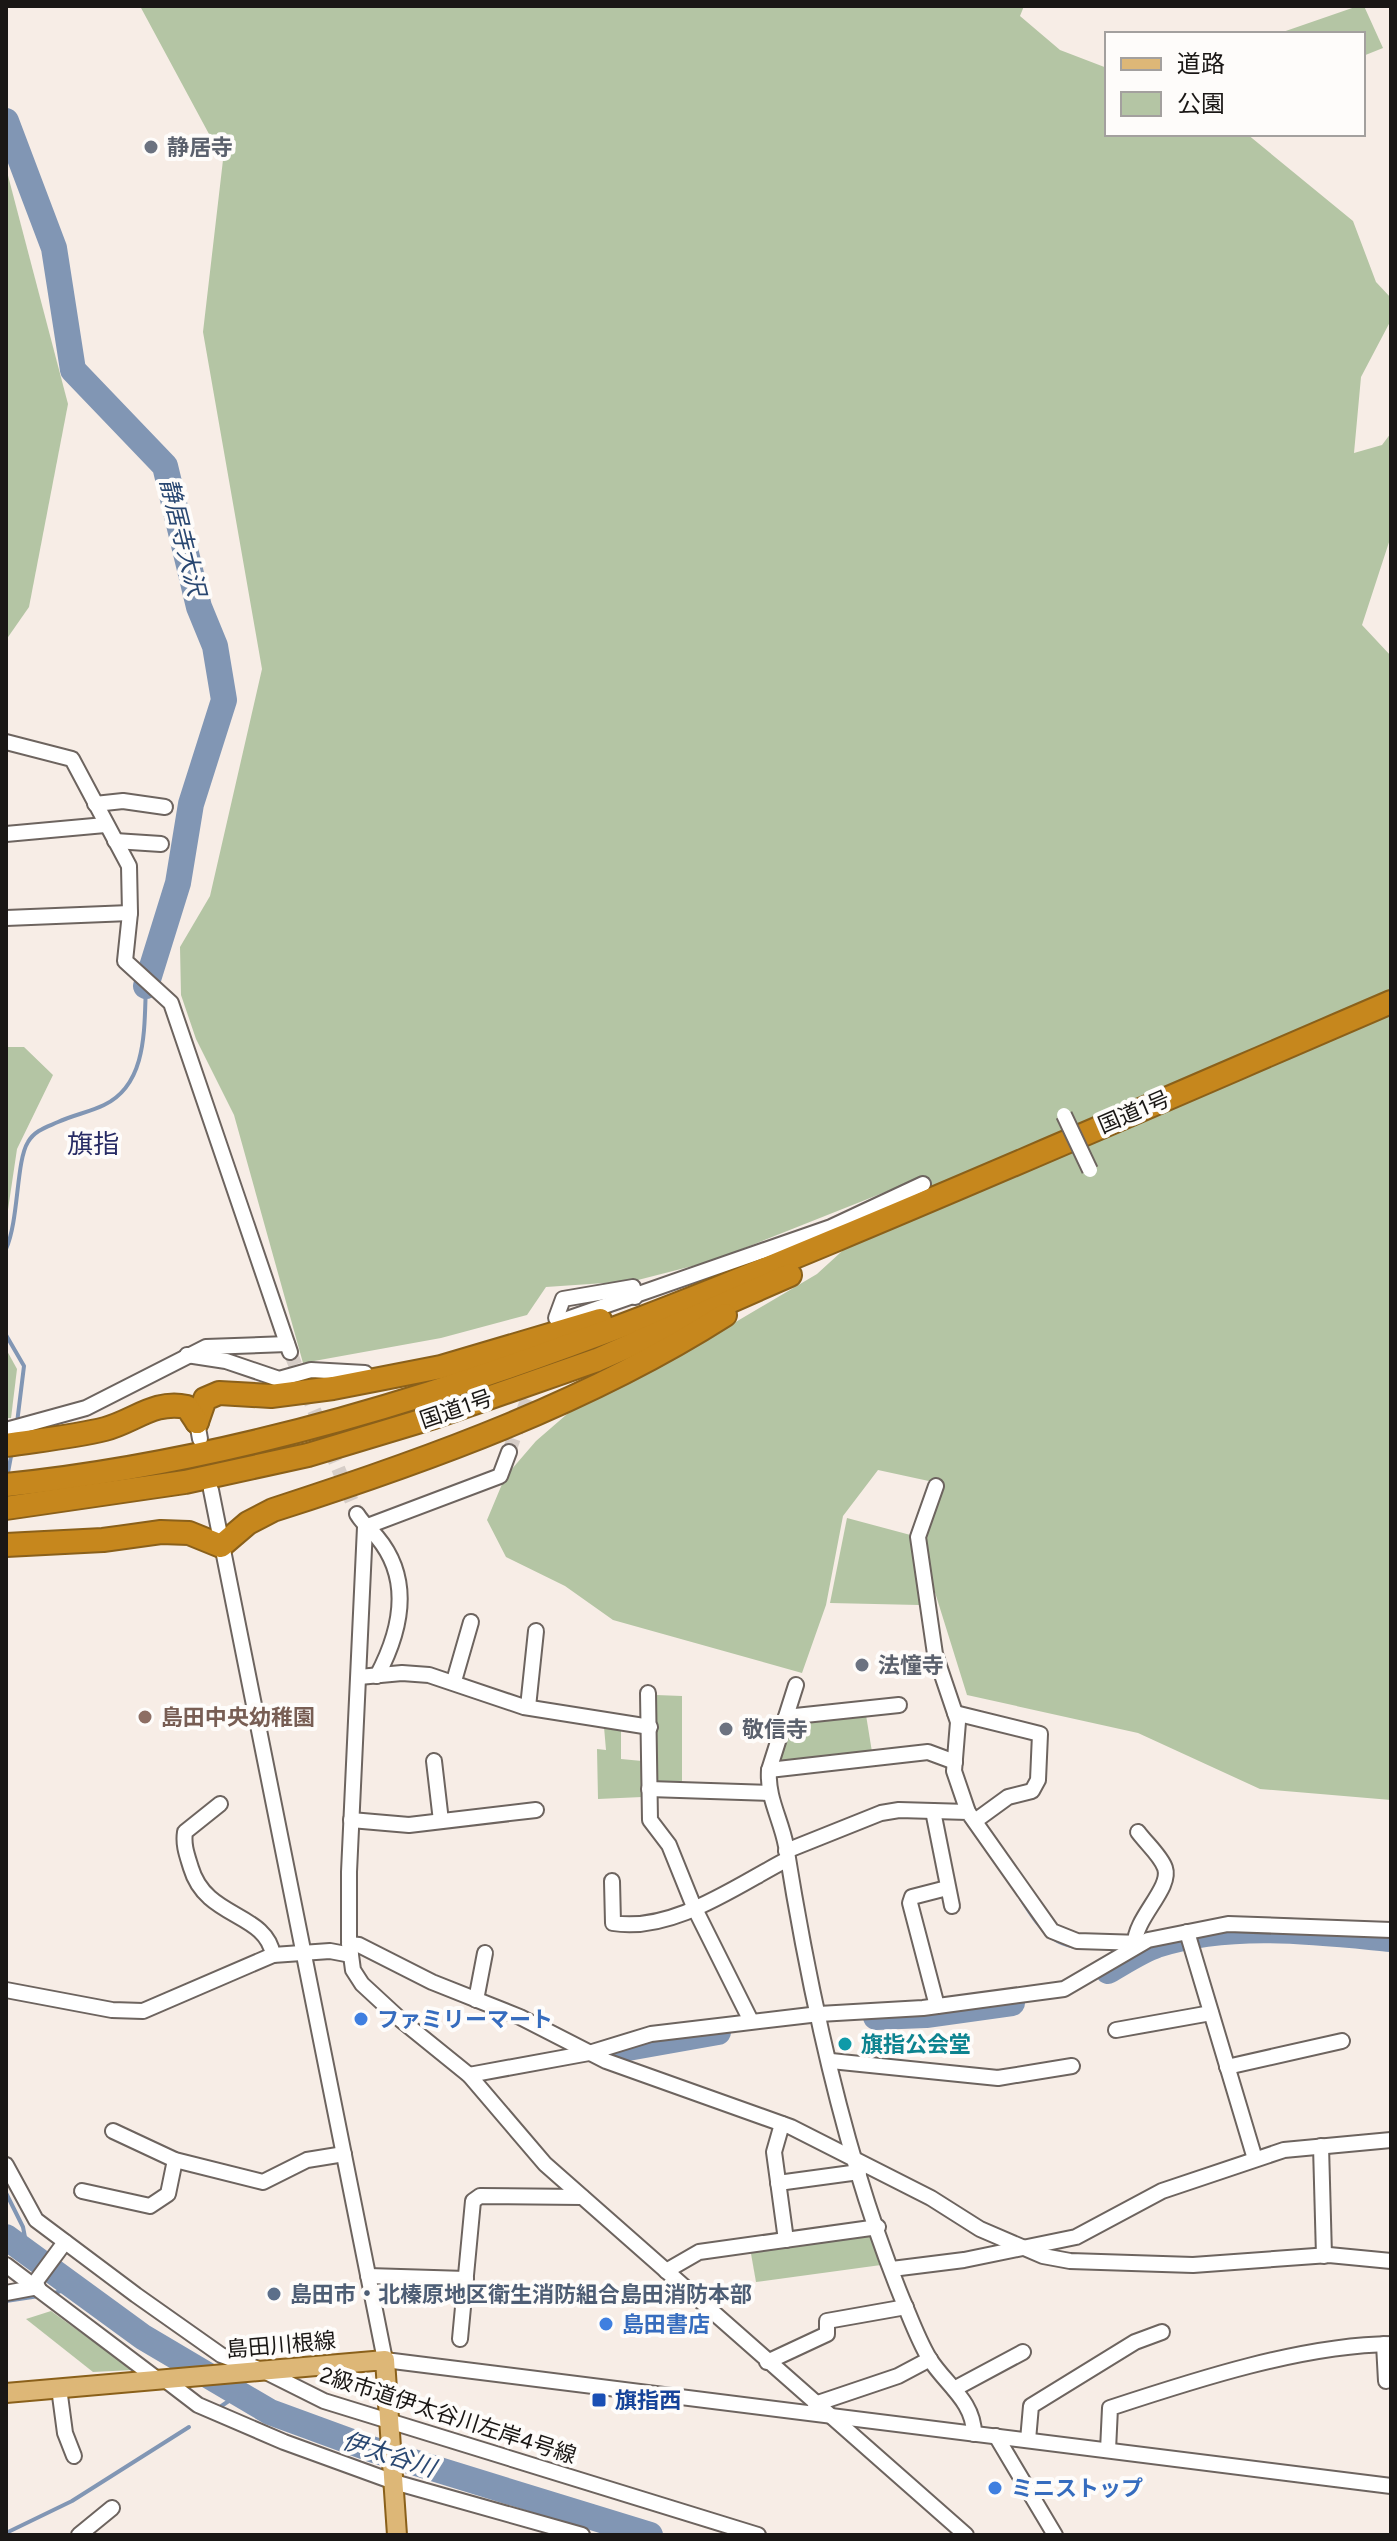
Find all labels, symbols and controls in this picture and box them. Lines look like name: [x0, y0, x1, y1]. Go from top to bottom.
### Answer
legend: [1105, 32, 1365, 136]
text: 道路: [1177, 49, 1225, 78]
text: 公園: [1177, 89, 1225, 118]
place label: 静居寺: [167, 134, 233, 161]
marker: 静居寺: [142, 138, 160, 156]
water label: 静居寺大沢: [154, 475, 212, 602]
street label: 国道1号: [1094, 1085, 1174, 1139]
district label: 旗指: [67, 1128, 119, 1160]
street label: 国道1号: [416, 1384, 496, 1434]
place label: 法憧寺: [878, 1652, 944, 1679]
marker: 法憧寺: [853, 1656, 871, 1674]
place label: 島田中央幼稚園: [161, 1704, 315, 1731]
marker: 島田中央幼稚園: [136, 1708, 154, 1726]
place label: 敬信寺: [742, 1716, 808, 1743]
marker: 敬信寺: [717, 1720, 735, 1738]
place label: ファミリーマート: [377, 2006, 553, 2033]
marker: ファミリーマート: [352, 2010, 370, 2028]
place label: 旗指公会堂: [861, 2031, 971, 2058]
marker: 旗指公会堂: [836, 2035, 854, 2053]
place label: 島田市・北榛原地区衛生消防組合島田消防本部: [290, 2281, 752, 2308]
marker: 島田市・北榛原地区衛生消防組合島田消防本部: [265, 2285, 283, 2303]
place label: 島田書店: [622, 2311, 710, 2338]
marker: 島田書店: [597, 2315, 615, 2333]
street label: 島田川根線: [225, 2327, 337, 2363]
street label: 2級市道伊太谷川左岸4号線: [316, 2361, 580, 2469]
place label: 旗指西: [615, 2387, 681, 2414]
marker: 旗指西: [590, 2391, 608, 2409]
water label: 伊太谷川: [339, 2425, 439, 2483]
place label: ミニストップ: [1011, 2475, 1143, 2502]
marker: ミニストップ: [986, 2479, 1004, 2497]

